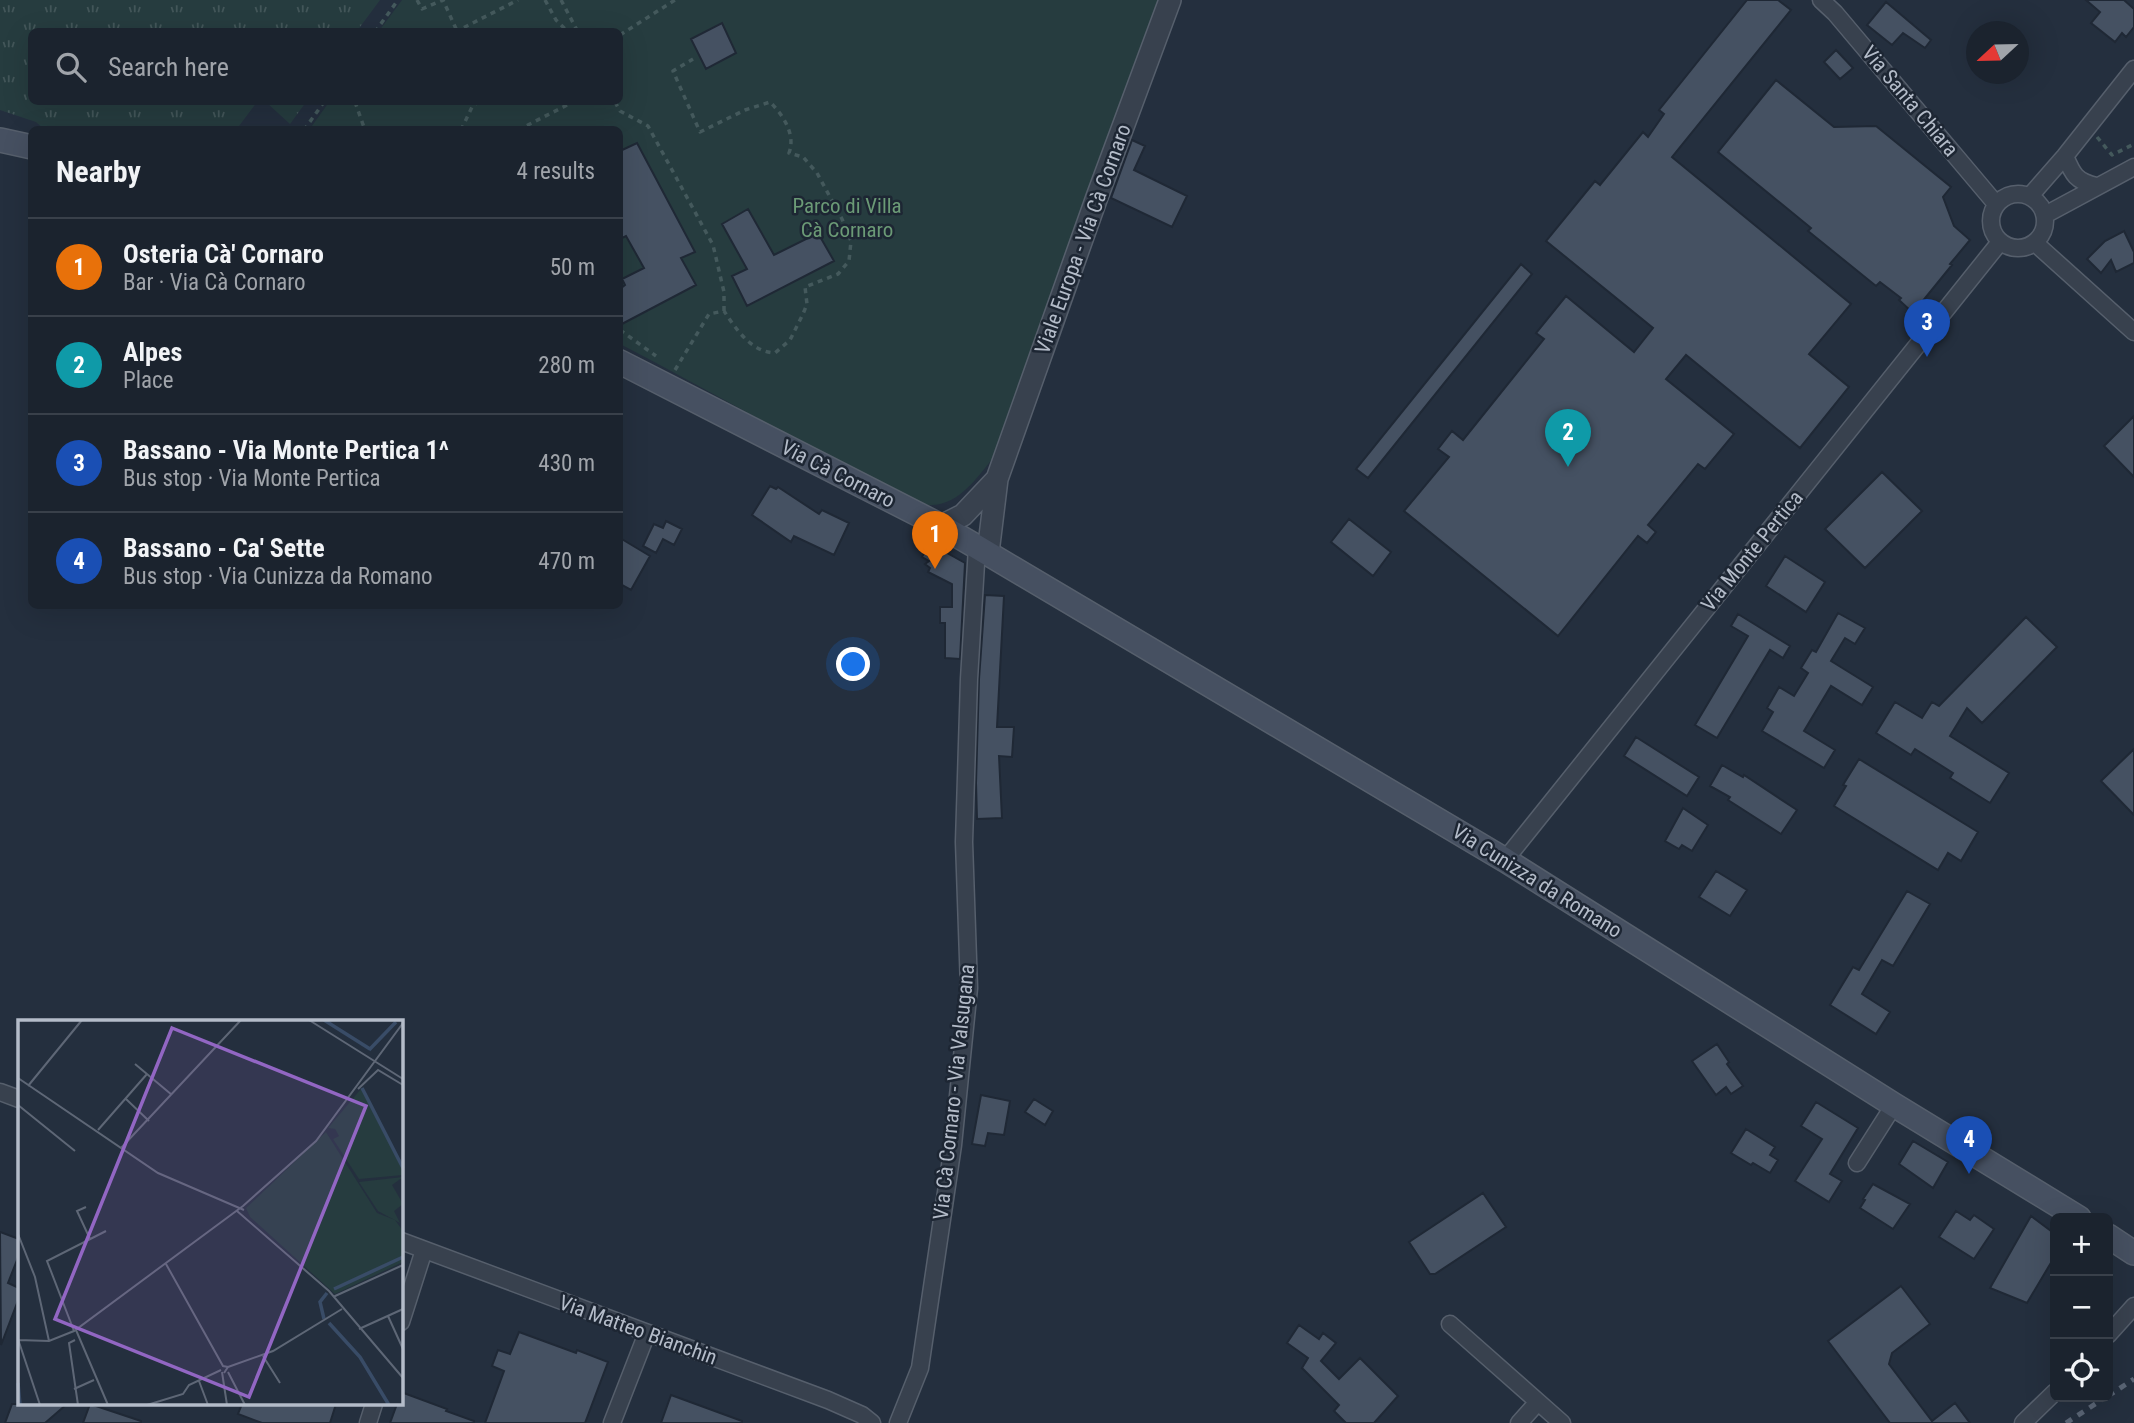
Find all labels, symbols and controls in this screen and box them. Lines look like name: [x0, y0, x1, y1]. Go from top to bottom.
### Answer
north arrow: [1966, 21, 2029, 84]
search box: [28, 28, 623, 105]
street label: Via Santa Chiara: [1857, 41, 1963, 161]
icon: search: [52, 48, 90, 86]
text: Search here: [108, 52, 229, 82]
street label: Viale Europa - Via Cà Cornaro: [1030, 121, 1136, 357]
text: Nearby: [56, 154, 141, 189]
text: 4 results: [517, 158, 595, 185]
park label: Parco di Villa Cà Cornaro: [792, 194, 902, 242]
text: Osteria Cà' Cornaro: [123, 239, 324, 269]
text: 1: [73, 254, 85, 281]
text: 50 m: [550, 254, 595, 281]
text: Bar · Via Cà Cornaro: [123, 269, 306, 296]
pin: 3: [1904, 299, 1950, 357]
text: Alpes: [123, 337, 182, 367]
text: 2: [73, 352, 85, 379]
text: 280 m: [538, 352, 595, 379]
text: Place: [123, 367, 173, 394]
pin: 2: [1545, 409, 1591, 467]
text: Bassano - Via Monte Pertica 1^: [123, 435, 449, 465]
street label: Via Cà Cornaro: [777, 435, 899, 513]
text: 3: [73, 450, 85, 477]
text: 430 m: [538, 450, 595, 477]
text: Bus stop · Via Monte Pertica: [123, 465, 381, 492]
street label: Via Monte Pertica: [1696, 486, 1808, 616]
pin: 1: [912, 511, 958, 569]
text: Bassano - Ca' Sette: [123, 533, 325, 563]
text: 4: [73, 548, 85, 575]
text: 470 m: [538, 548, 595, 575]
text: Bus stop · Via Cunizza da Romano: [123, 563, 433, 590]
your location: [836, 647, 870, 681]
street label: Via Cunizza da Romano: [1448, 819, 1626, 943]
street label: Via Cà Cornaro - Via Valsugana: [929, 963, 979, 1221]
inset map: [18, 1020, 402, 1406]
pin: 4: [1946, 1116, 1992, 1174]
map controls: [2050, 1213, 2113, 1402]
button: +: [2050, 1213, 2113, 1276]
button: −: [2050, 1276, 2113, 1339]
street label: Via Matteo Bianchin: [556, 1290, 720, 1370]
button: locate: [2050, 1339, 2113, 1402]

